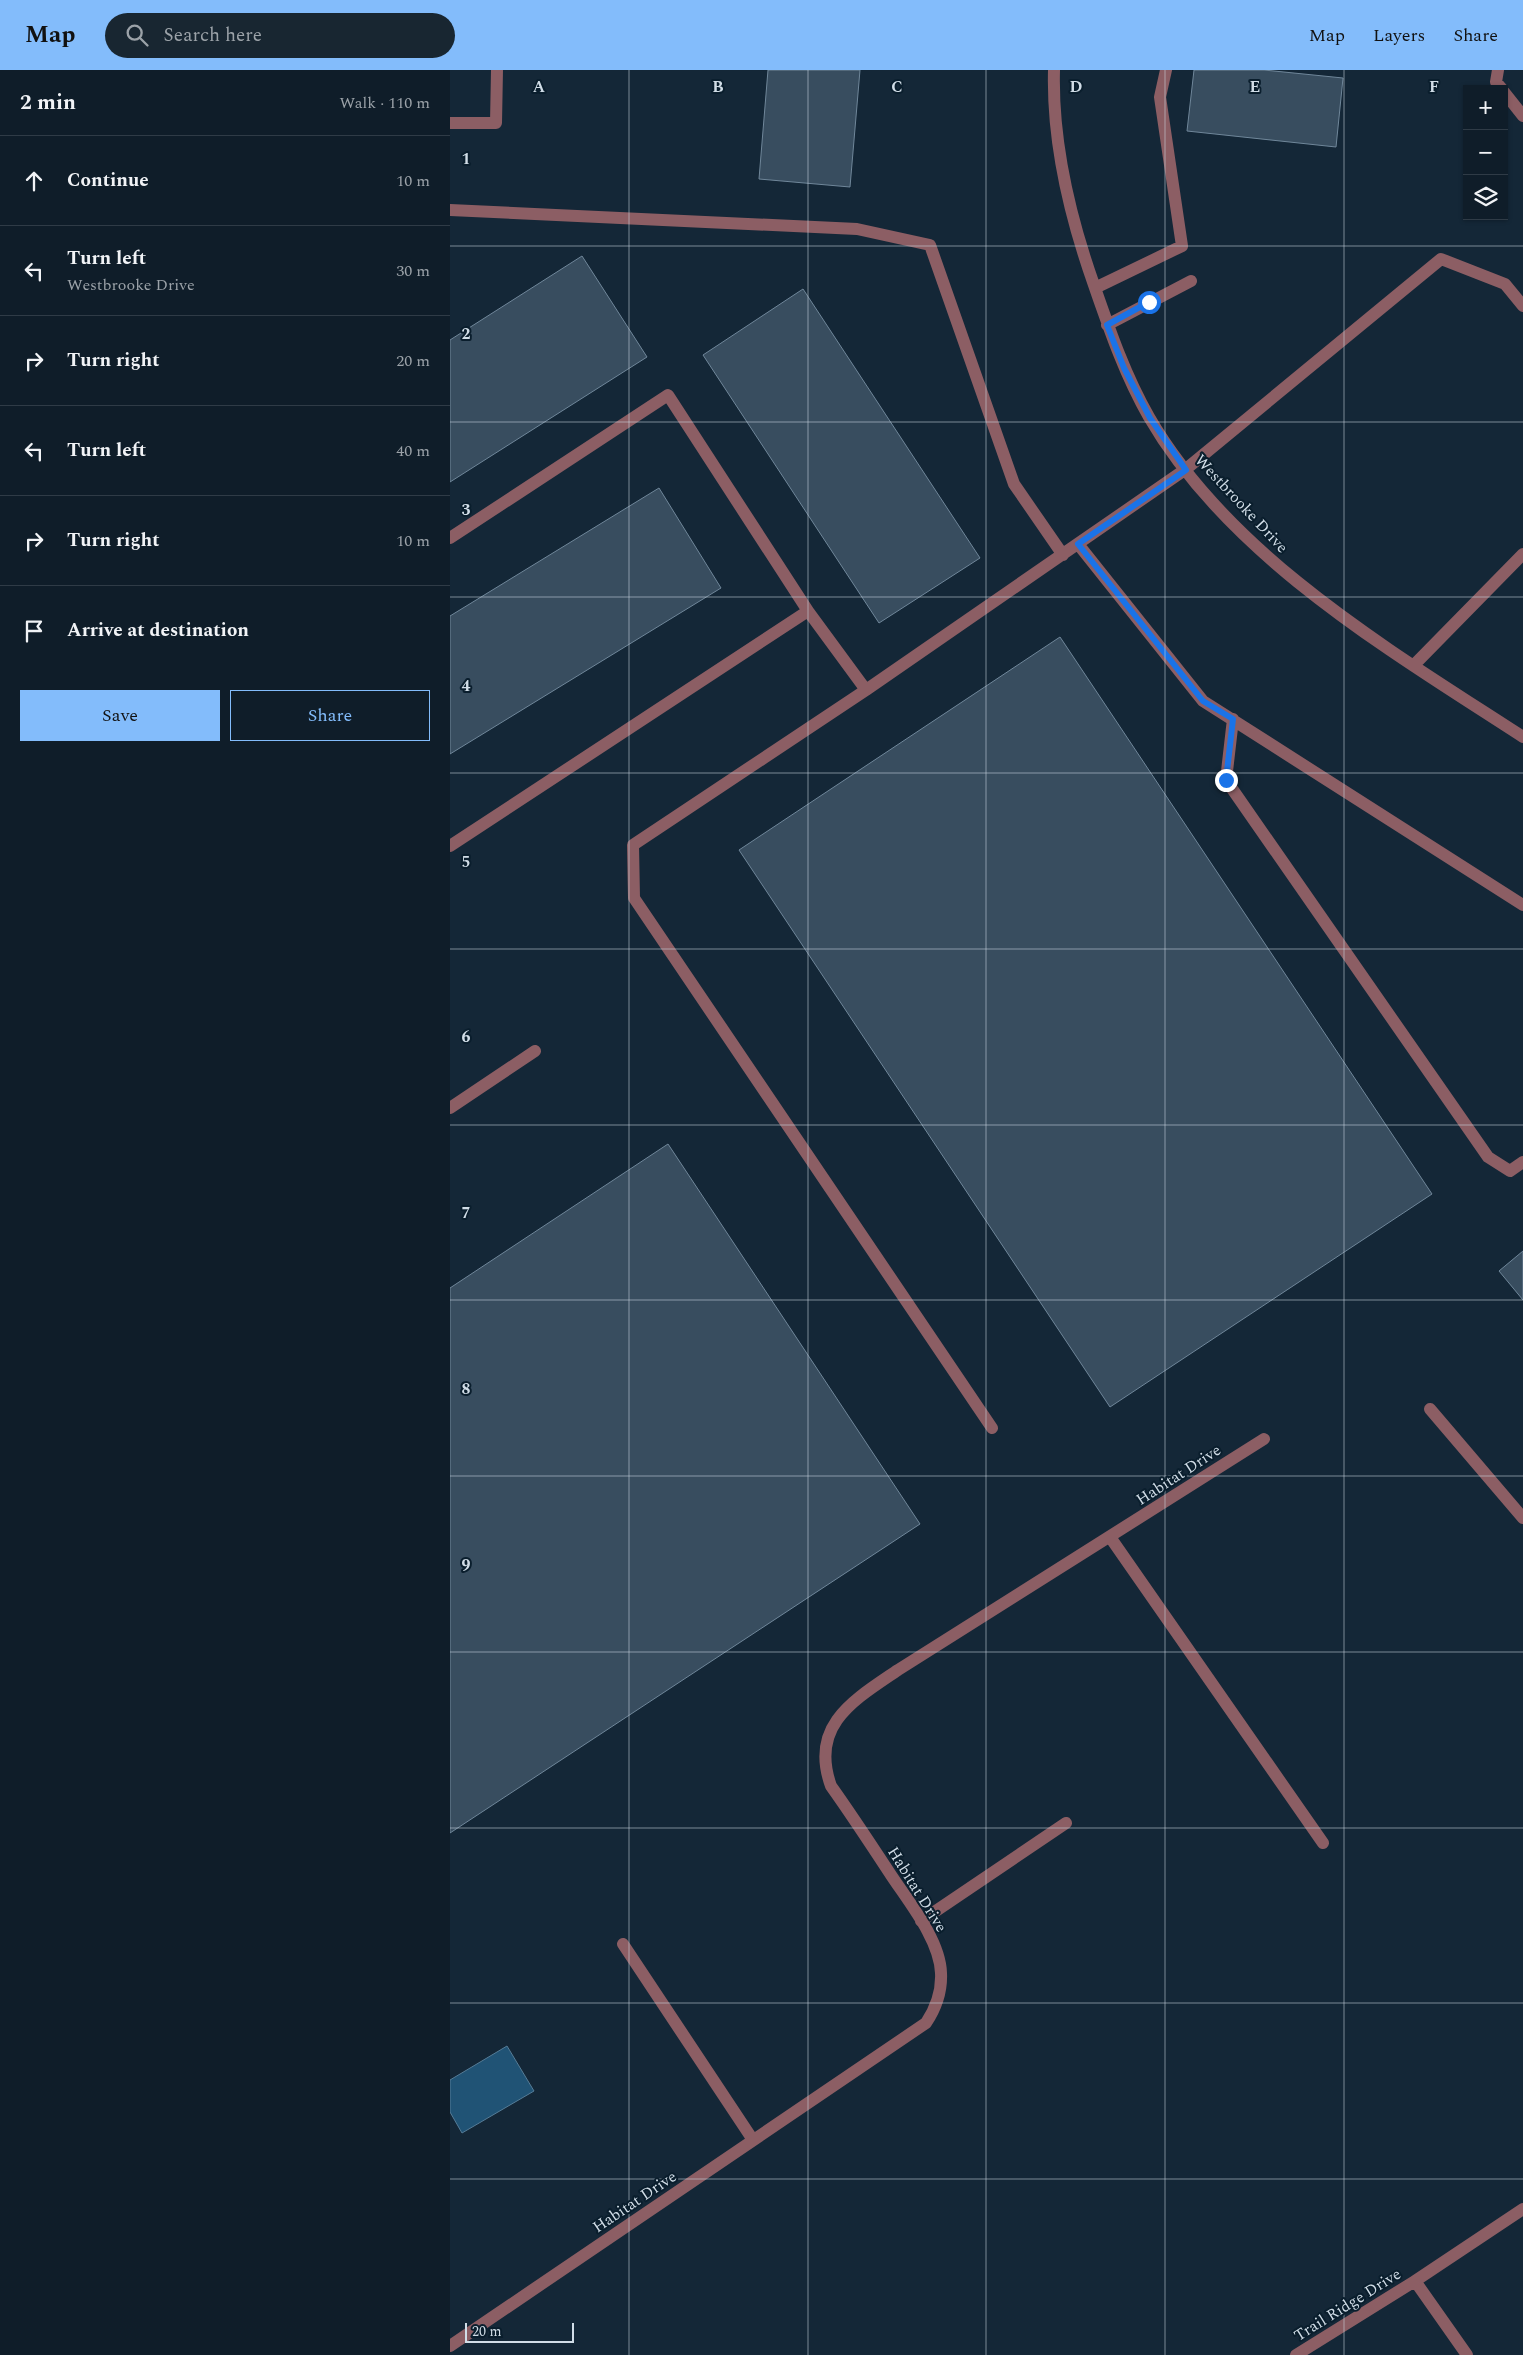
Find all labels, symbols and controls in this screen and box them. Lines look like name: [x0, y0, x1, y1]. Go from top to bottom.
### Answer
search box: [105, 13, 455, 58]
text: Map: [25, 17, 75, 53]
icon: search: [123, 21, 151, 49]
text: Search here: [163, 21, 262, 50]
text: Map: [1309, 22, 1345, 49]
text: Layers: [1373, 22, 1425, 49]
text: Share: [1453, 22, 1498, 49]
text: A: [533, 75, 546, 99]
text: B: [712, 75, 724, 99]
text: C: [891, 75, 903, 99]
text: D: [1070, 75, 1083, 99]
text: E: [1250, 75, 1260, 99]
text: F: [1429, 75, 1439, 99]
map controls: [1463, 85, 1508, 220]
button: +: [1463, 85, 1508, 130]
text: 2 min: [20, 87, 76, 119]
text: Walk · 110 m: [339, 91, 430, 115]
button: −: [1463, 130, 1508, 175]
text: 1: [462, 147, 470, 171]
text: Continue: [67, 166, 149, 195]
icon: ahead: [20, 167, 48, 195]
text: 10 m: [396, 169, 430, 193]
button: layers: [1463, 175, 1508, 220]
text: Turn left: [67, 244, 146, 273]
icon: left: [20, 257, 48, 285]
text: 30 m: [396, 259, 430, 283]
text: Westbrooke Drive: [67, 273, 195, 297]
route start: [1138, 291, 1161, 314]
text: 2: [462, 322, 471, 346]
text: Turn right: [67, 346, 160, 375]
icon: right: [20, 347, 48, 375]
text: 20 m: [396, 349, 430, 373]
text: Turn left: [67, 436, 146, 465]
icon: left: [20, 437, 48, 465]
text: 40 m: [396, 439, 430, 463]
street label: Westbrooke Drive: [1189, 449, 1294, 559]
text: 3: [462, 498, 471, 522]
text: Turn right: [67, 526, 160, 555]
icon: right: [20, 527, 48, 555]
text: 10 m: [396, 529, 430, 553]
text: Arrive at destination: [67, 616, 249, 645]
icon: arrive: [20, 617, 48, 645]
text: 4: [462, 674, 471, 698]
button: Save: [20, 690, 220, 741]
button: Share: [230, 690, 430, 741]
route end: [1215, 769, 1238, 792]
text: 5: [462, 850, 470, 874]
text: 6: [462, 1025, 471, 1049]
text: 7: [462, 1201, 471, 1225]
text: 8: [462, 1377, 471, 1401]
street label: Habitat Drive: [1131, 1438, 1226, 1511]
text: 9: [462, 1553, 471, 1577]
street label: Habitat Drive: [881, 1842, 953, 1937]
street label: Habitat Drive: [588, 2165, 681, 2239]
street label: Trail Ridge Drive: [1289, 2262, 1406, 2347]
scale bar: [465, 2320, 574, 2343]
text: 20 m: [472, 2321, 502, 2342]

